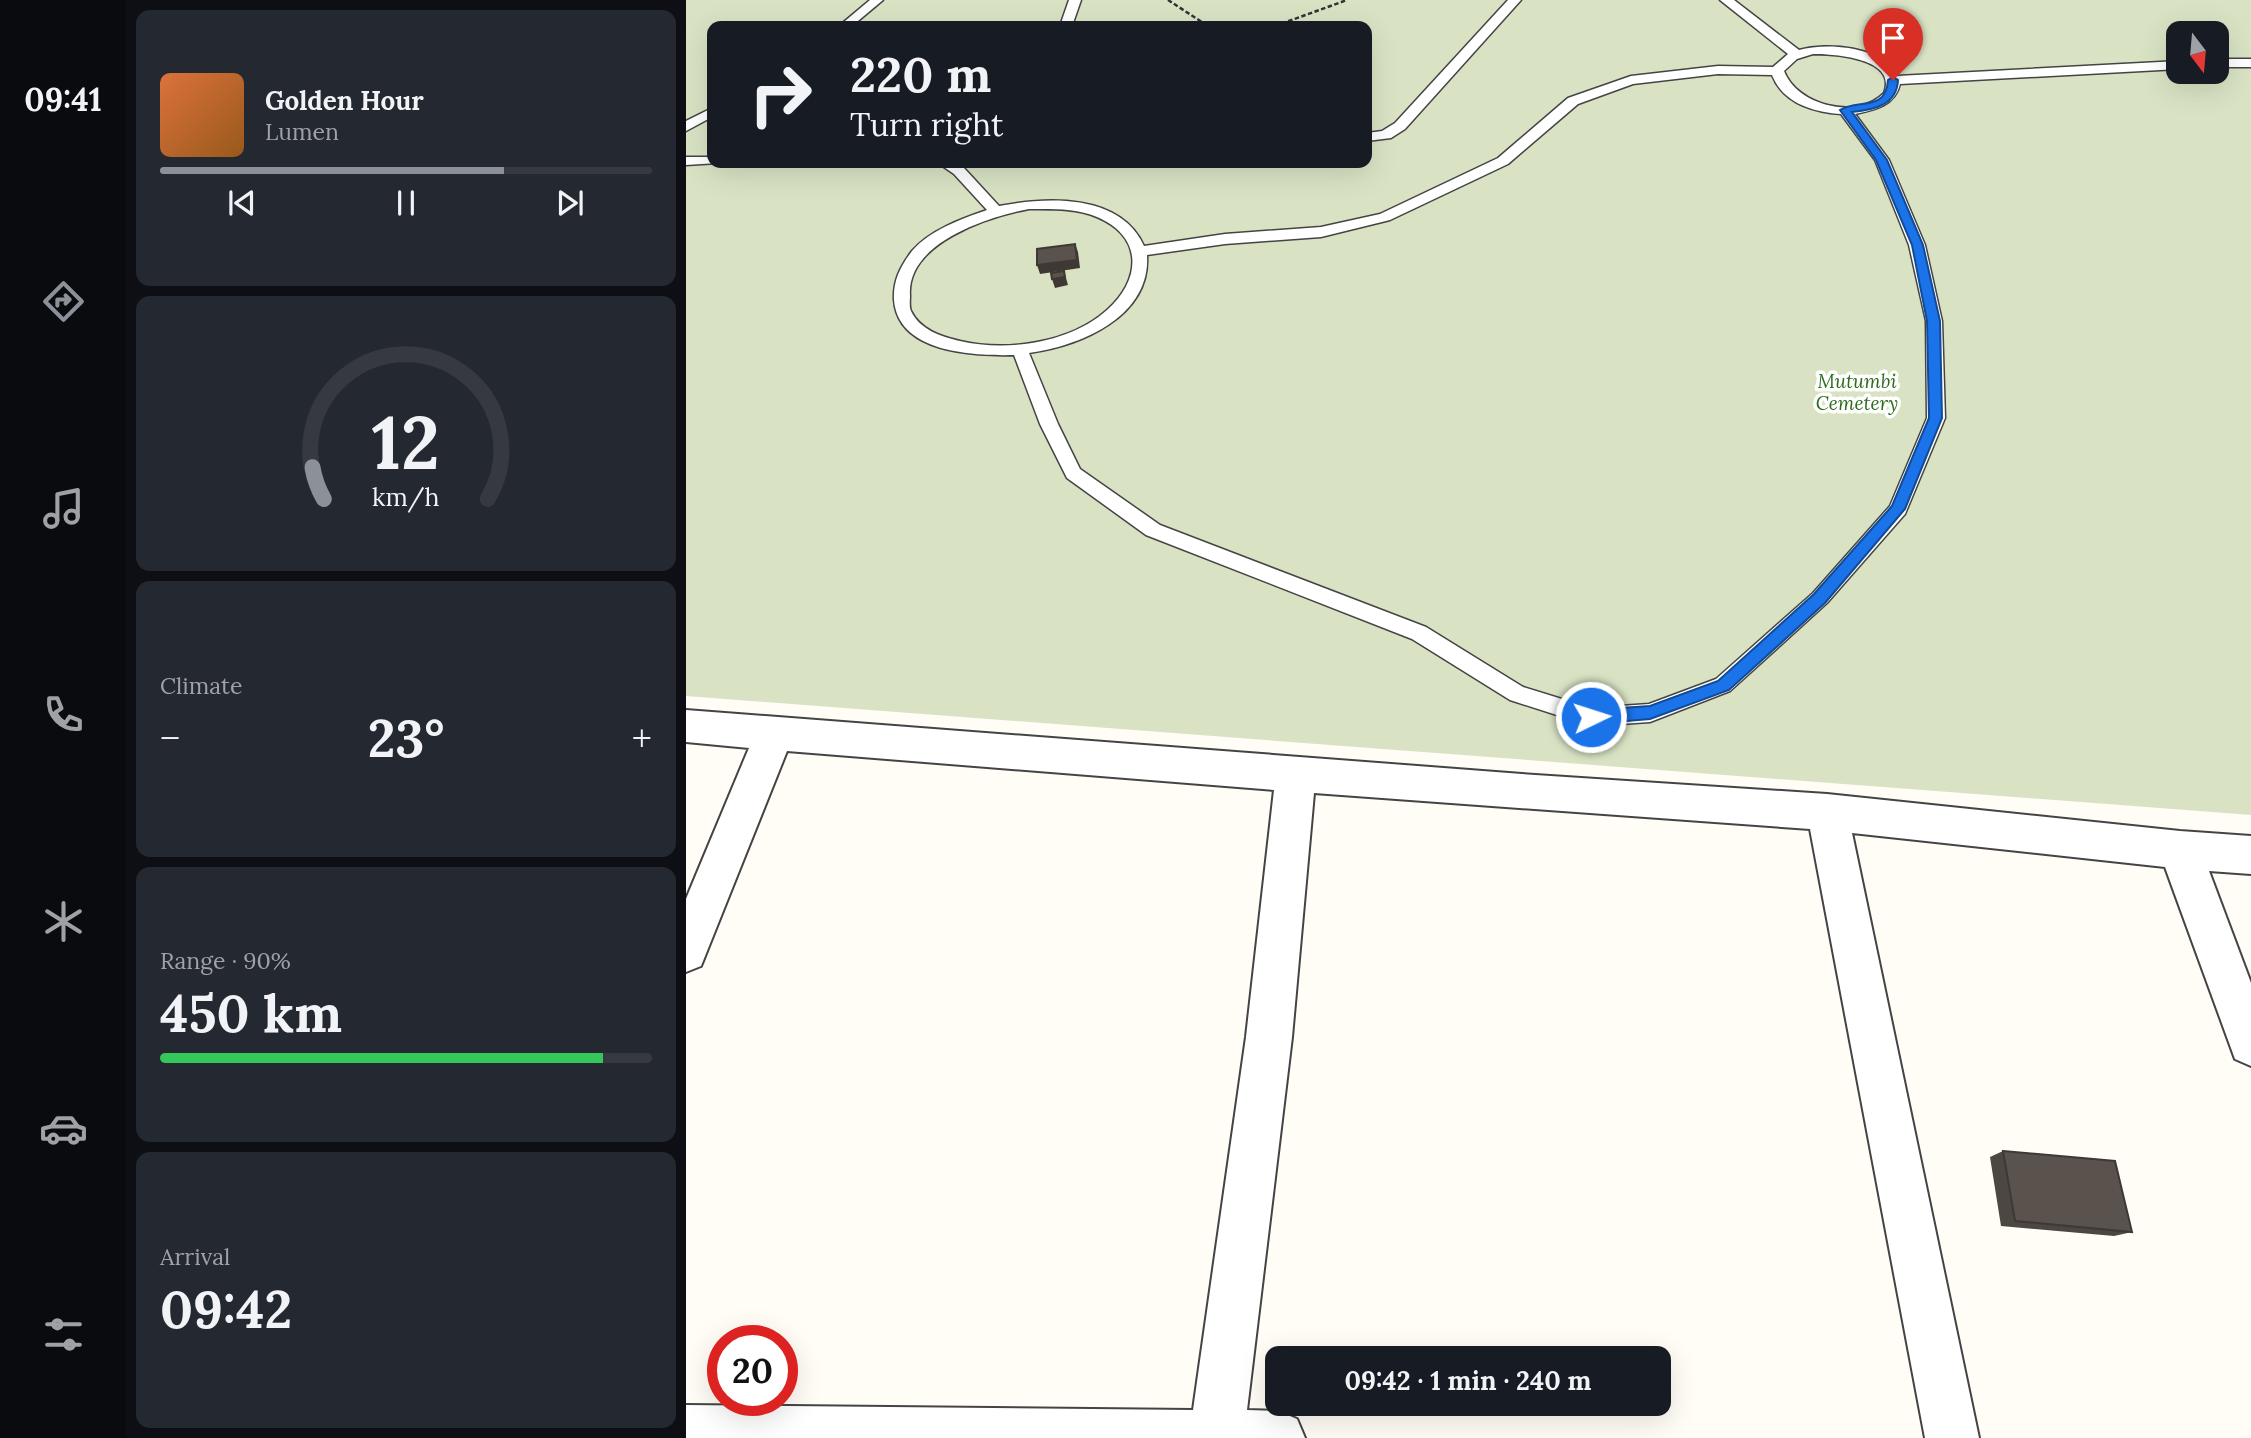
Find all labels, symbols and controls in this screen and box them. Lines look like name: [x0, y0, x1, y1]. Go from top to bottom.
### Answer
pin: [1863, 8, 1923, 80]
icon: arrive: [1874, 19, 1912, 57]
north arrow: [2166, 21, 2230, 84]
map controls: [2166, 21, 2229, 84]
text: 220 m: [850, 43, 991, 105]
icon: right: [735, 49, 826, 140]
text: 09:41: [24, 79, 102, 120]
text: Golden Hour: [265, 84, 424, 117]
text: Turn right: [850, 104, 1003, 145]
text: Lumen: [265, 117, 339, 146]
icon: previous: [223, 184, 261, 222]
icon: pause: [387, 184, 425, 222]
icon: next: [551, 184, 589, 222]
icon: directions: [39, 277, 88, 326]
park label: Mutumbi Cemetery: [1816, 369, 1898, 415]
text: 12: [372, 397, 440, 490]
text: km/h: [372, 481, 440, 513]
icon: music: [39, 484, 88, 533]
text: Climate: [160, 671, 242, 700]
position arrow: [1554, 680, 1628, 754]
icon: phone: [39, 690, 88, 739]
text: 23°: [368, 705, 444, 771]
text: −: [160, 714, 180, 762]
text: +: [632, 714, 652, 762]
icon: climate: [39, 897, 88, 946]
text: Range · 90%: [160, 946, 291, 975]
text: 450 km: [160, 980, 342, 1046]
icon: car: [39, 1104, 88, 1153]
text: Arrival: [160, 1242, 230, 1271]
text: 09:42: [160, 1276, 292, 1342]
icon: filters: [39, 1310, 88, 1359]
speed limit sign: 20: [707, 1325, 798, 1416]
text: 09:42 · 1 min · 240 m: [1345, 1364, 1591, 1397]

